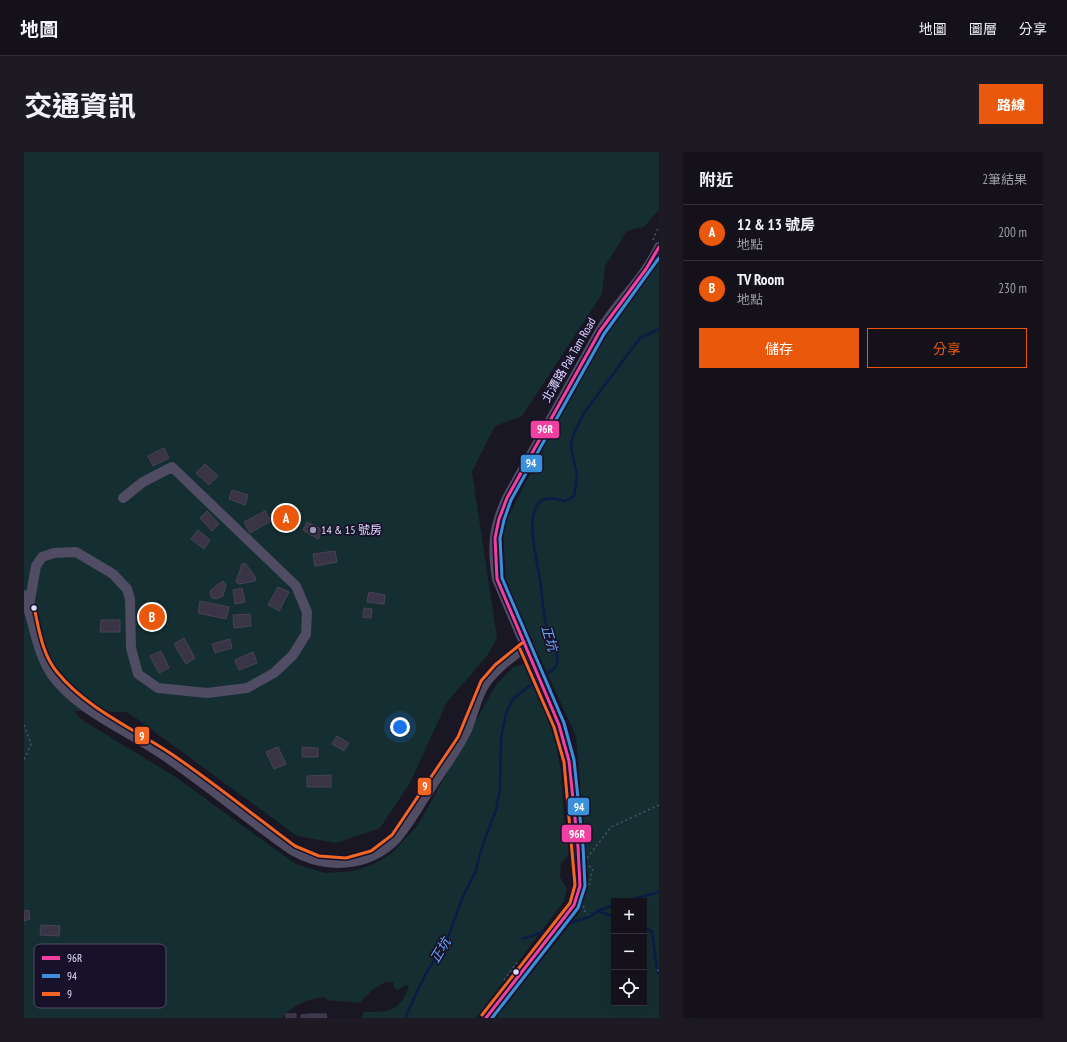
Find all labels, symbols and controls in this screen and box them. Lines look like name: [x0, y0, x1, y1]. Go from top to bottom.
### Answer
text: 地圖: [20, 17, 58, 41]
text: 地圖: [919, 20, 947, 38]
text: 圖層: [969, 20, 997, 38]
text: 分享: [1019, 20, 1047, 38]
button: 路線: [979, 84, 1043, 124]
text: 交通資訊: [24, 87, 136, 124]
text: 附近: [699, 169, 733, 191]
text: 2筆結果: [982, 171, 1027, 188]
text: 12 & 13 號房: [737, 215, 815, 234]
text: A: [709, 224, 715, 241]
text: 200 m: [998, 224, 1027, 241]
text: 地點: [737, 236, 763, 253]
text: TV Room: [737, 270, 784, 289]
text: B: [709, 280, 715, 297]
text: 230 m: [998, 280, 1027, 297]
text: 地點: [737, 291, 763, 308]
street label: 北潭路 Pak Tam Road: [538, 315, 599, 405]
button: 儲存: [699, 328, 859, 368]
button: 分享: [867, 328, 1027, 368]
line badge: 96R: [530, 420, 560, 439]
text: 96R: [537, 422, 553, 436]
line badge: 94: [520, 454, 543, 473]
text: 94: [526, 456, 537, 470]
pin: A: [273, 503, 299, 533]
place label: 14 & 15 號房: [321, 522, 382, 537]
marker: 14 & 15 號房: [308, 525, 318, 535]
pin: B: [139, 602, 165, 632]
unlabelled marker: [29, 603, 39, 613]
water label: 正坑: [538, 623, 562, 655]
your location: [390, 717, 410, 737]
line badge: 9: [134, 726, 150, 745]
text: 9: [139, 729, 145, 743]
line badge: 9: [417, 777, 432, 796]
text: 9: [422, 779, 428, 793]
line badge: 94: [567, 797, 590, 816]
text: 94: [574, 800, 585, 814]
line badge: 96R: [561, 824, 592, 843]
text: 96R: [569, 827, 585, 841]
map controls: [611, 898, 647, 1006]
button: +: [611, 898, 647, 934]
water label: 正坑: [426, 933, 455, 966]
button: −: [611, 934, 647, 970]
legend: [34, 944, 166, 1008]
text: 96R: [67, 951, 82, 965]
unlabelled marker: [511, 967, 521, 977]
text: 94: [67, 969, 77, 983]
button: locate: [611, 970, 647, 1006]
text: 9: [67, 987, 72, 1001]

